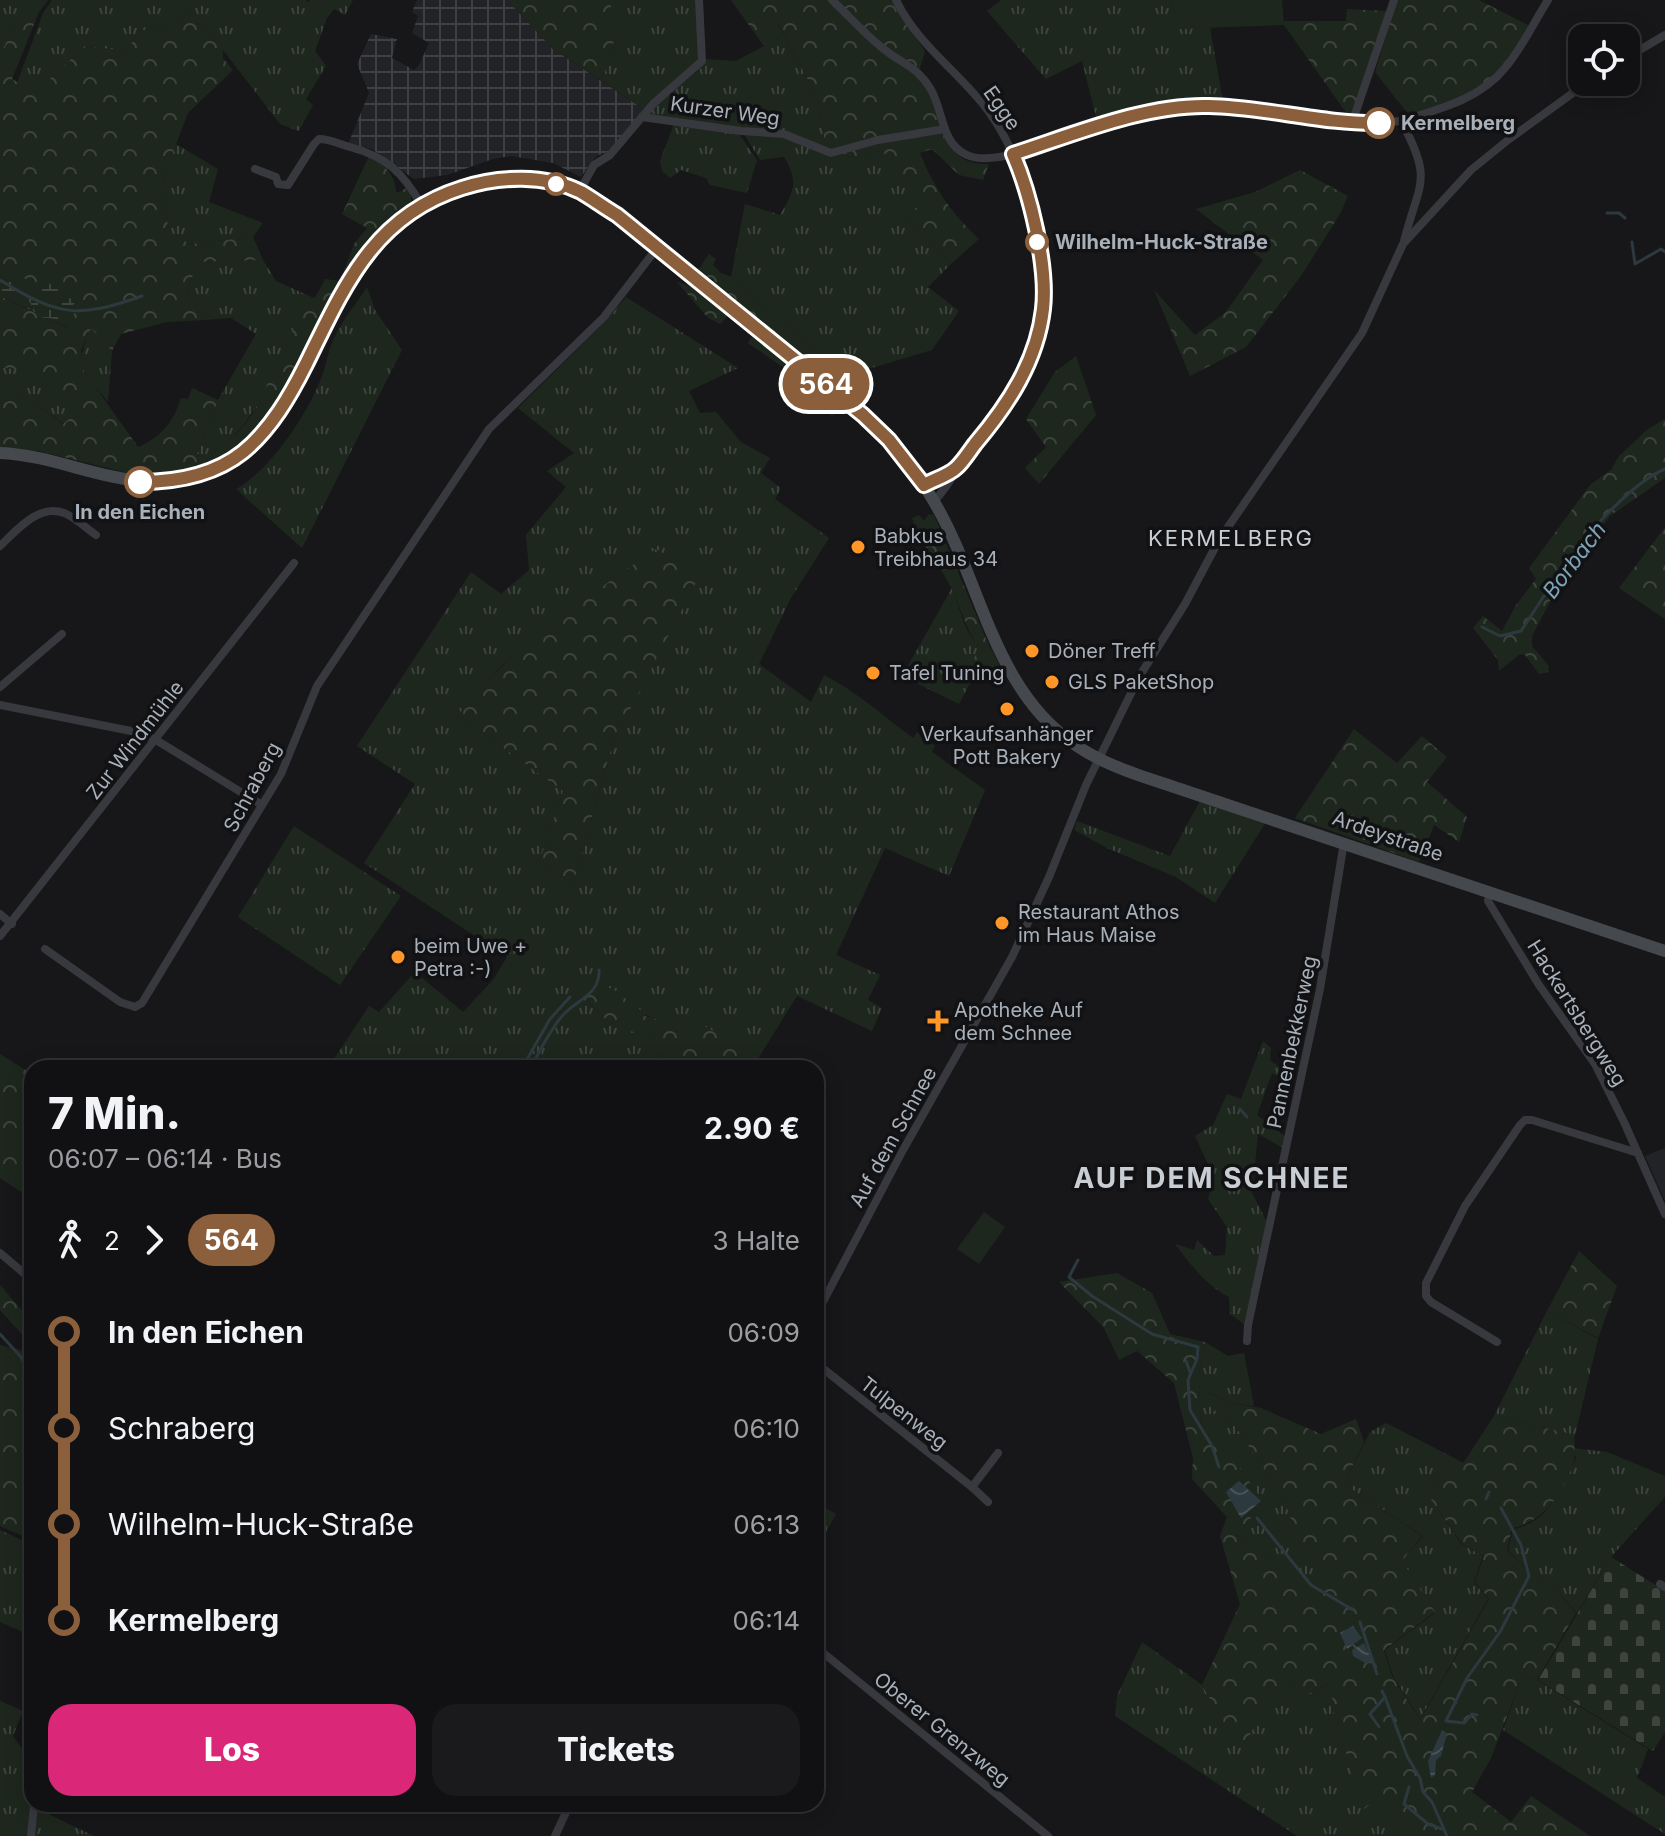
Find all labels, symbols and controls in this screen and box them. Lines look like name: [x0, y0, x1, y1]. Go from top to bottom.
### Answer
map controls: [1568, 24, 1640, 96]
button: locate: [1568, 24, 1640, 96]
street label: Egge: [978, 81, 1026, 135]
street label: Kurzer Weg: [669, 91, 781, 131]
marker: Kermelberg: [1364, 108, 1394, 138]
place label: Kermelberg: [1401, 111, 1515, 135]
unlabelled marker: [545, 173, 567, 195]
place label: Wilhelm-Huck-Straße: [1055, 230, 1268, 254]
marker: Wilhelm-Huck-Straße: [1026, 231, 1048, 253]
line badge: 564: [780, 358, 872, 410]
text: 564: [798, 367, 854, 401]
marker: In den Eichen: [125, 467, 155, 497]
place label: In den Eichen: [75, 500, 205, 524]
water label: Borbach: [1537, 517, 1611, 603]
place label: Babkus Treibhaus 34: [874, 524, 998, 571]
district label: KERMELBERG: [1148, 525, 1314, 551]
marker: Babkus Treibhaus 34: [849, 538, 867, 556]
place label: Döner Treff: [1048, 639, 1156, 663]
marker: Döner Treff: [1023, 642, 1041, 660]
place label: Tafel Tuning: [889, 661, 1005, 685]
marker: Tafel Tuning: [864, 664, 882, 682]
place label: GLS PaketShop: [1068, 670, 1214, 694]
marker: GLS PaketShop: [1043, 673, 1061, 691]
street label: Zur Windmühle: [81, 676, 189, 804]
marker: Verkaufsanhänger Pott Bakery: [998, 700, 1016, 718]
place label: Verkaufsanhänger Pott Bakery: [920, 722, 1094, 769]
street label: Schraberg: [218, 738, 286, 836]
street label: Ardeystraße: [1329, 806, 1447, 866]
place label: Restaurant Athos im Haus Maise: [1018, 900, 1180, 947]
marker: Restaurant Athos im Haus Maise: [993, 914, 1011, 932]
place label: beim Uwe + Petra :-): [414, 934, 527, 981]
street label: Hackertsbergweg: [1522, 936, 1632, 1090]
marker: beim Uwe + Petra :-): [389, 948, 407, 966]
street label: Pannenbekkerweg: [1262, 954, 1322, 1130]
place label: Apotheke Auf dem Schnee: [954, 998, 1084, 1045]
marker: Apotheke Auf dem Schnee: [929, 1012, 947, 1030]
street label: Auf dem Schnee: [844, 1063, 942, 1211]
text: 7 Min.: [48, 1086, 181, 1140]
text: 2.90 €: [704, 1110, 800, 1146]
text: 06:07 – 06:14 · Bus: [48, 1143, 282, 1174]
district label: AUF DEM SCHNEE: [1073, 1161, 1351, 1195]
icon: walk: [48, 1218, 92, 1262]
icon: forward: [132, 1218, 176, 1262]
text: 564: [204, 1223, 259, 1257]
text: 2: [104, 1225, 120, 1256]
text: 3 Halte: [713, 1225, 800, 1256]
text: In den Eichen: [108, 1314, 304, 1350]
text: 06:09: [727, 1317, 800, 1348]
street label: Tulpenweg: [856, 1372, 952, 1454]
text: Schraberg: [108, 1410, 255, 1446]
text: 06:10: [733, 1413, 800, 1444]
text: Wilhelm-Huck-Straße: [108, 1506, 414, 1542]
text: 06:13: [733, 1509, 800, 1540]
text: Kermelberg: [108, 1602, 279, 1638]
text: 06:14: [733, 1605, 800, 1636]
street label: Oberer Grenzweg: [869, 1667, 1015, 1791]
button: Los: [48, 1704, 416, 1796]
button: Tickets: [432, 1704, 800, 1796]

